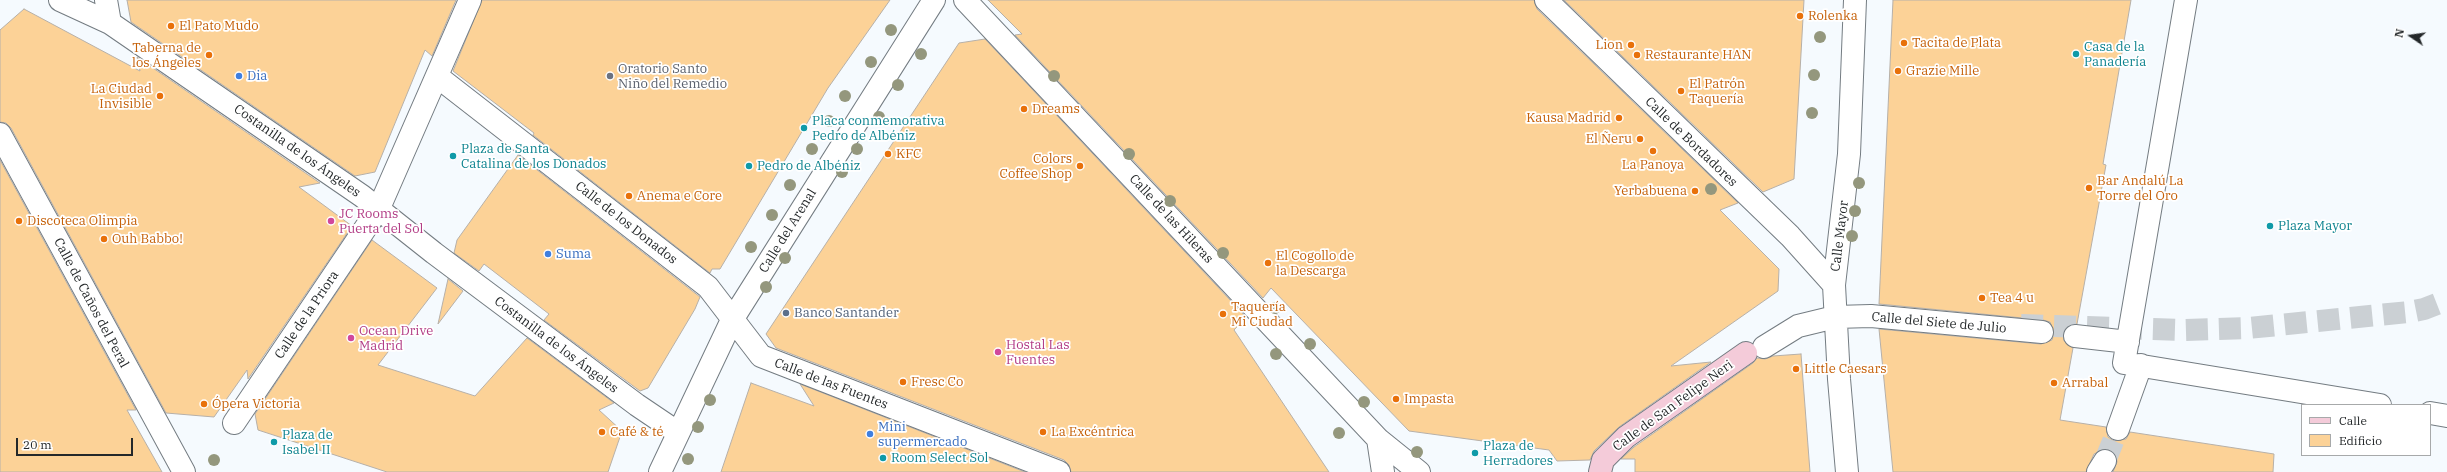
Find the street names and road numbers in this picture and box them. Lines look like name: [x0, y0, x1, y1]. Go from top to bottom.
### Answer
street label: Calle de Bordadores: [1642, 94, 1740, 190]
street label: Costanilla de los Ángeles: [231, 101, 363, 201]
street label: Calle de las Hileras: [1126, 171, 1216, 267]
street label: Calle de los Donados: [572, 178, 680, 268]
street label: Calle del Arenal: [756, 186, 820, 276]
street label: Calle Mayor: [1828, 200, 1852, 272]
street label: Calle de Caños del Peral: [50, 235, 132, 371]
street label: Calle de la Priora: [272, 268, 342, 362]
street label: Costanilla de los Ángeles: [491, 293, 621, 397]
street label: Calle del Siete de Julio: [1871, 309, 2007, 337]
street label: Calle de las Fuentes: [772, 355, 890, 413]
street label: Calle de San Felipe Neri: [1610, 357, 1736, 455]

